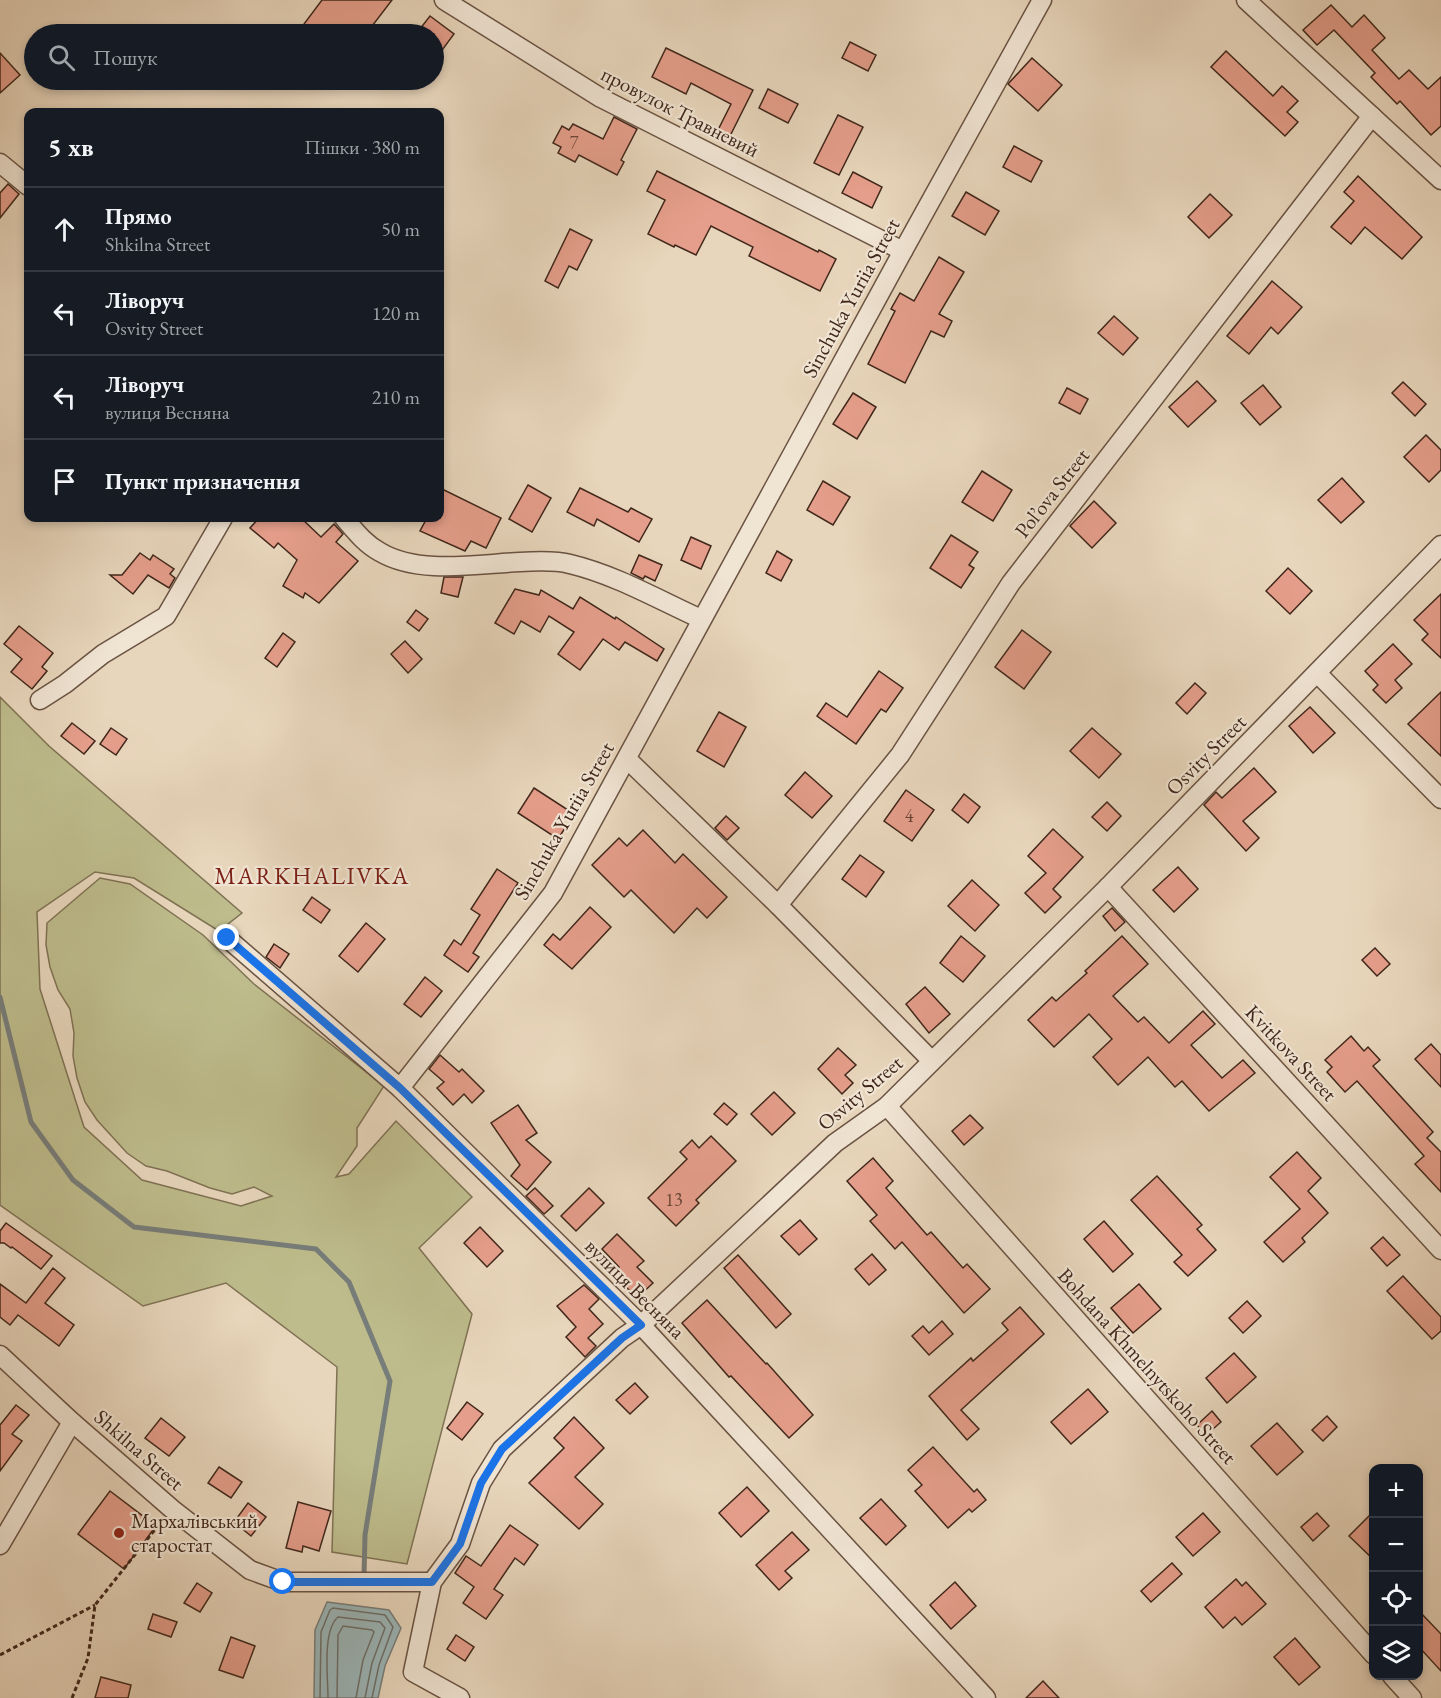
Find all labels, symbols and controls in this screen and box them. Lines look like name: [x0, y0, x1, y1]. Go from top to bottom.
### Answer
search box: [24, 24, 444, 90]
icon: search: [45, 41, 78, 74]
text: Пошук: [93, 43, 157, 72]
street label: провулок Травневий: [597, 60, 764, 163]
text: 5 хв: [48, 130, 94, 164]
house number: 7: [570, 131, 579, 154]
text: Пішки · 380 m: [304, 134, 420, 160]
text: Прямо: [105, 202, 172, 231]
icon: ahead: [48, 213, 81, 246]
street label: Sinchuka Yuriia Street: [796, 213, 906, 382]
text: 50 m: [381, 216, 420, 242]
text: Shkilna Street: [105, 231, 210, 257]
text: Ліворуч: [105, 286, 184, 315]
icon: left: [48, 297, 81, 330]
text: 120 m: [372, 300, 420, 326]
text: Osvity Street: [105, 315, 203, 341]
text: Ліворуч: [105, 370, 184, 399]
icon: left: [48, 381, 81, 414]
text: 210 m: [372, 384, 420, 410]
text: вулиця Весняна: [105, 399, 230, 425]
street label: Pol’ova Street: [1008, 442, 1095, 543]
icon: arrive: [48, 465, 81, 498]
text: Пункт призначення: [105, 467, 300, 496]
street label: Osvity Street: [1160, 708, 1252, 801]
street label: Sinchuka Yuriia Street: [507, 737, 620, 905]
house number: 4: [905, 804, 914, 827]
district label: MARKHALIVKA: [214, 860, 410, 891]
route end: [213, 924, 239, 950]
street label: Kvitkova Street: [1240, 999, 1343, 1107]
street label: Osvity Street: [811, 1049, 908, 1136]
house number: 13: [665, 1188, 683, 1211]
street label: вулиця Весняна: [579, 1233, 692, 1345]
street label: Bohdana Khmelnytskoho Street: [1052, 1262, 1243, 1470]
street label: Shkilna Street: [89, 1403, 190, 1496]
map controls: [1369, 1464, 1423, 1680]
button: +: [1369, 1464, 1423, 1518]
place label: Мархалівський старостат: [131, 1507, 258, 1558]
button: −: [1369, 1518, 1423, 1572]
marker: Мархалівський старостат: [112, 1526, 126, 1540]
route start: [269, 1568, 295, 1594]
button: locate: [1369, 1572, 1423, 1626]
button: layers: [1369, 1626, 1423, 1680]

